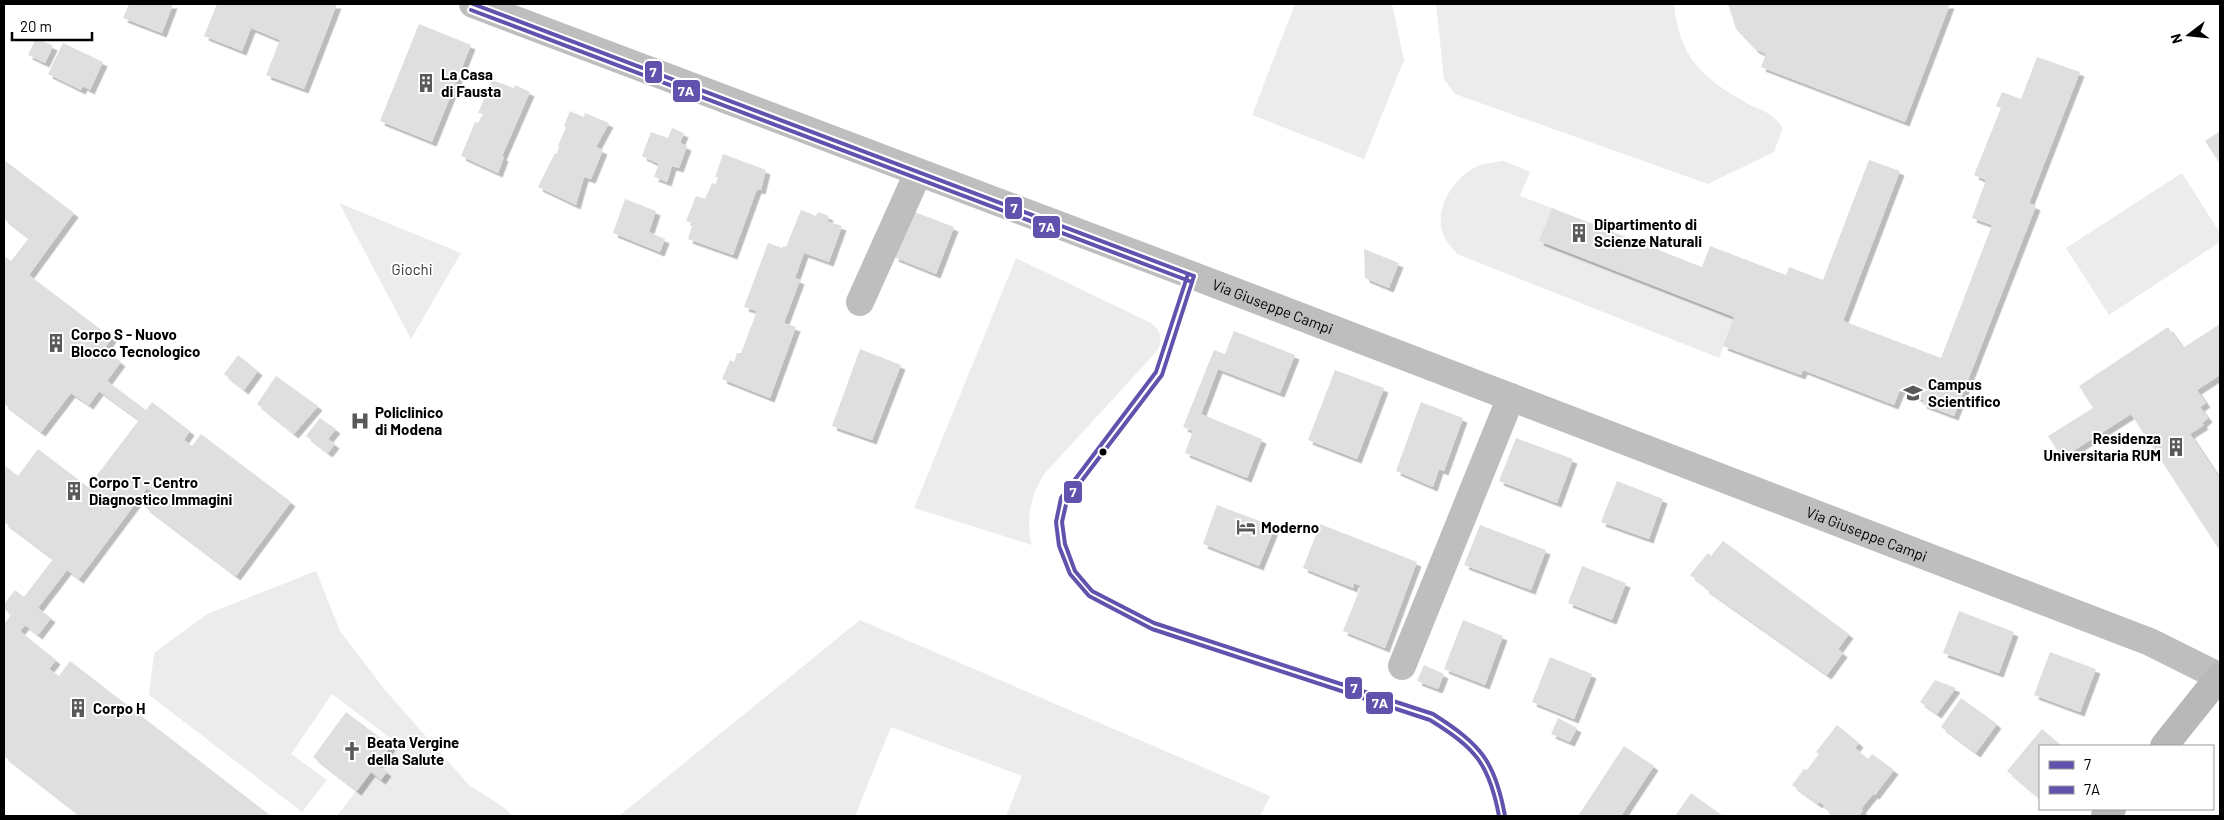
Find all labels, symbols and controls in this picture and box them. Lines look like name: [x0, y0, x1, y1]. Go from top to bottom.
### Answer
scale bar: [12, 10, 92, 42]
north arrow: [2164, 10, 2214, 60]
text: 20 m: [20, 17, 52, 35]
text: N: [2167, 32, 2185, 46]
line badge: 7: [644, 60, 663, 84]
text: 7: [650, 63, 657, 80]
place label: La Casa di Fausta: [441, 65, 501, 100]
building icon: La Casa di Fausta: [415, 72, 437, 94]
line badge: 7A: [672, 79, 701, 103]
text: 7A: [678, 82, 695, 99]
line badge: 7: [1004, 196, 1023, 220]
text: 7: [1011, 199, 1018, 216]
line badge: 7A: [1032, 215, 1061, 239]
place label: Dipartimento di Scienze Naturali: [1594, 215, 1702, 250]
text: 7A: [1039, 218, 1056, 235]
building icon: Dipartimento di Scienze Naturali: [1568, 222, 1590, 244]
park label: Giochi: [392, 260, 432, 278]
street label: Via Giuseppe Campi: [1210, 275, 1336, 338]
place label: Corpo S - Nuovo Blocco Tecnologico: [71, 325, 200, 360]
building icon: Corpo S - Nuovo Blocco Tecnologico: [45, 332, 67, 354]
place label: Campus Scientifico: [1928, 375, 2001, 410]
school or university icon: Campus Scientifico: [1902, 382, 1924, 404]
place label: Policlinico di Modena: [375, 403, 443, 438]
hospital icon: Policlinico di Modena: [349, 410, 371, 432]
place label: Residenza Universitaria RUM: [2044, 429, 2161, 464]
building icon: Residenza Universitaria RUM: [2165, 436, 2187, 458]
unlabelled marker: [1098, 447, 1108, 457]
place label: Corpo T - Centro Diagnostico Immagini: [89, 473, 233, 508]
building icon: Corpo T - Centro Diagnostico Immagini: [63, 480, 85, 502]
line badge: 7: [1063, 480, 1083, 504]
text: 7: [1070, 483, 1077, 500]
street label: Via Giuseppe Campi: [1804, 502, 1930, 565]
hotel icon: Moderno: [1235, 516, 1257, 538]
place label: Moderno: [1261, 518, 1319, 536]
line badge: 7: [1344, 676, 1363, 700]
text: 7: [1351, 679, 1358, 696]
line badge: 7A: [1365, 691, 1394, 715]
text: 7A: [1372, 694, 1389, 711]
building icon: Corpo H: [67, 697, 89, 719]
place label: Corpo H: [93, 699, 145, 717]
place label: Beata Vergine della Salute: [367, 733, 459, 768]
church icon: Beata Vergine della Salute: [341, 740, 363, 762]
legend: [2039, 745, 2214, 810]
text: 7: [2084, 755, 2091, 773]
text: 7A: [2084, 780, 2100, 798]

